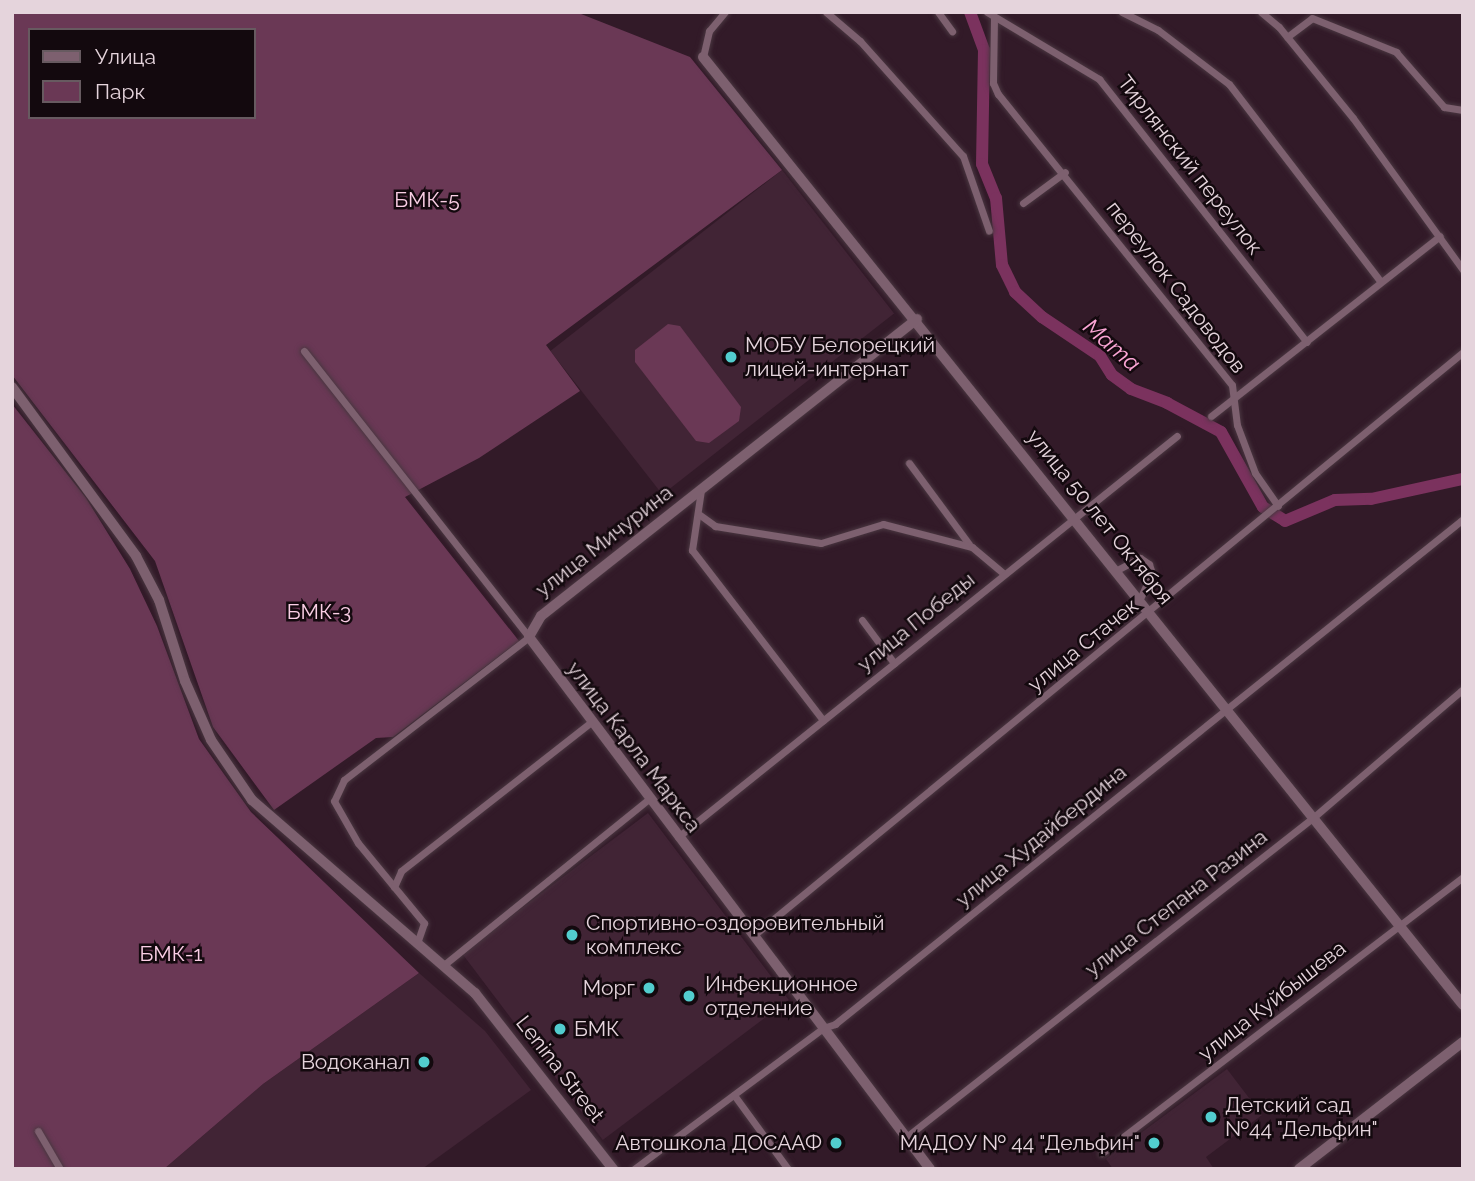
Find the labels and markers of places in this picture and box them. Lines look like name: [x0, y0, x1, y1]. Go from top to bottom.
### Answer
place label: МОБУ Белорецкий лицей-интернат: [745, 332, 935, 382]
marker: МОБУ Белорецкий лицей-интернат: [723, 349, 739, 365]
place label: Спортивно-оздоровительный комплекс: [586, 910, 885, 960]
marker: Спортивно-оздоровительный комплекс: [564, 927, 580, 943]
place label: Инфекционное отделение: [705, 971, 858, 1021]
place label: Морг: [583, 975, 635, 1001]
marker: Морг: [641, 980, 657, 996]
marker: Инфекционное отделение: [679, 986, 699, 1006]
place label: БМК: [574, 1016, 619, 1042]
marker: БМК: [552, 1021, 568, 1037]
place label: Водоканал: [301, 1049, 410, 1075]
marker: Водоканал: [416, 1054, 432, 1070]
place label: Детский сад №44 "Дельфин": [1225, 1092, 1378, 1142]
marker: Детский сад №44 "Дельфин": [1203, 1109, 1219, 1125]
place label: Автошкола ДОСААФ: [615, 1130, 822, 1156]
place label: МАДОУ № 44 "Дельфин": [899, 1130, 1140, 1156]
marker: Автошкола ДОСААФ: [828, 1135, 844, 1151]
marker: МАДОУ № 44 "Дельфин": [1146, 1135, 1162, 1151]

